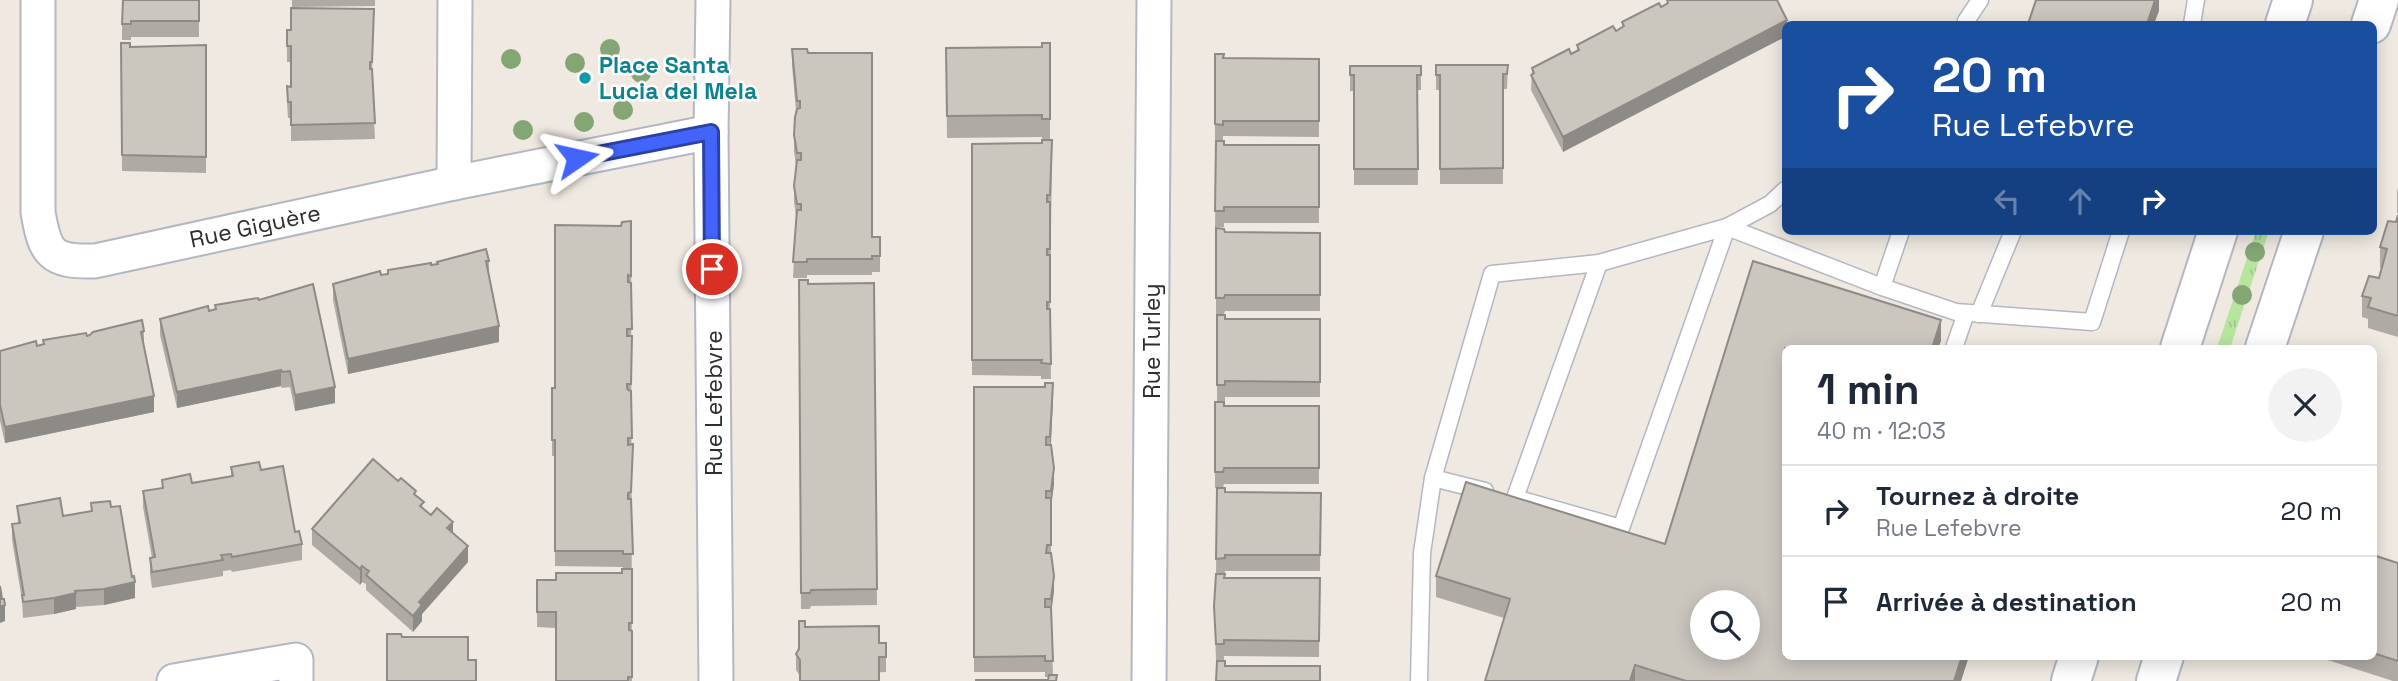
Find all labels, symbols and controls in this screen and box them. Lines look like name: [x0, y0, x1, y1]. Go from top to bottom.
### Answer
text: 20 m: [1932, 44, 2047, 106]
icon: right: [1817, 49, 1908, 140]
place label: Place Santa Lucia del Mela: [599, 50, 757, 106]
marker: Place Santa Lucia del Mela: [577, 70, 593, 86]
text: Rue Lefebvre: [1932, 105, 2135, 145]
position arrow: [540, 121, 614, 195]
icon: left: [1988, 182, 2026, 220]
icon: ahead: [2061, 182, 2099, 220]
icon: right: [2134, 182, 2172, 220]
street label: Rue Giguère: [187, 197, 323, 255]
pin: [682, 239, 742, 299]
icon: arrive: [693, 250, 731, 288]
street label: Rue Turley: [1137, 283, 1167, 399]
street label: Rue Lefebvre: [699, 330, 729, 476]
text: 1 min: [1817, 363, 1920, 416]
button: close: [2268, 368, 2342, 442]
text: 40 m · 12:03: [1817, 416, 1946, 446]
text: Tournez à droite: [1876, 479, 2079, 513]
icon: right: [1817, 492, 1855, 530]
text: 20 m: [2281, 494, 2342, 528]
text: Rue Lefebvre: [1876, 513, 2022, 543]
icon: arrive: [1817, 583, 1855, 621]
text: Arrivée à destination: [1876, 585, 2137, 619]
text: 20 m: [2281, 585, 2342, 619]
map controls: [1690, 590, 1760, 660]
button: search: [1690, 590, 1760, 660]

